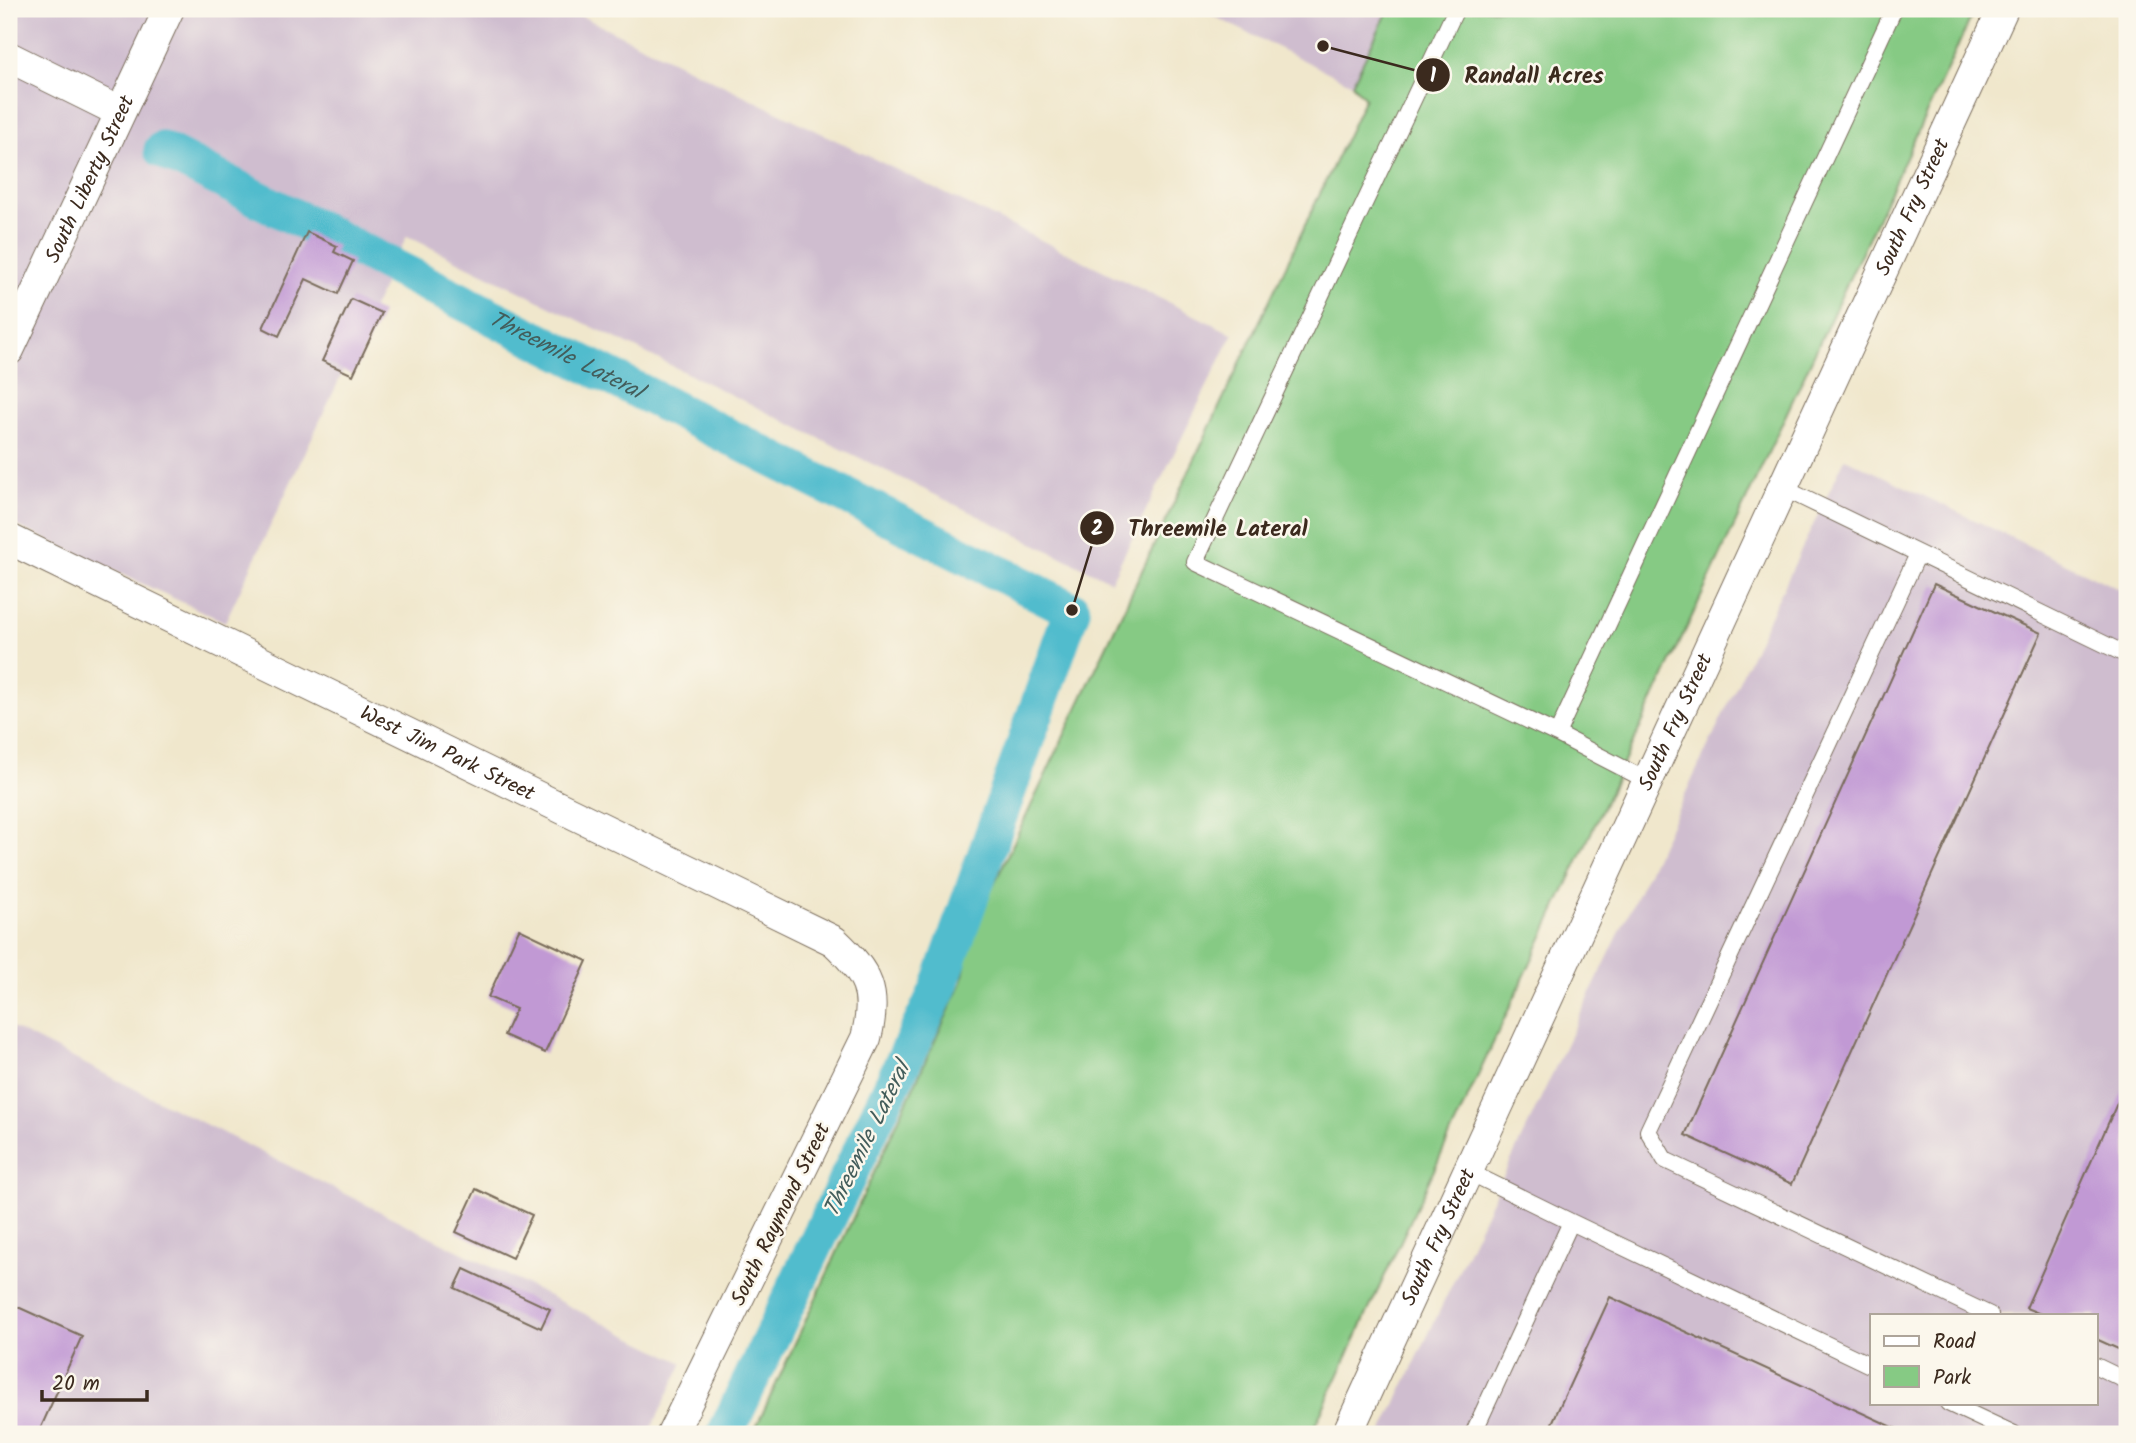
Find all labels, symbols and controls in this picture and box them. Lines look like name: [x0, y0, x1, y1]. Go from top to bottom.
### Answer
callout: Randall Acres: [1415, 53, 1618, 97]
text: Randall Acres: [1464, 59, 1604, 95]
text: 1: [1430, 60, 1437, 93]
street label: South Liberty Street: [37, 89, 145, 269]
street label: South Fry Street: [1867, 132, 1960, 282]
water label: Threemile Lateral: [482, 302, 653, 412]
callout: Threemile Lateral: [1080, 506, 1322, 550]
text: Threemile Lateral: [1128, 512, 1309, 548]
text: 2: [1091, 513, 1103, 546]
street label: South Fry Street: [1630, 648, 1723, 797]
street label: West Jim Park Street: [354, 697, 541, 811]
water label: Threemile Lateral: [815, 1052, 923, 1224]
street label: South Raymond Street: [723, 1117, 840, 1312]
street label: South Fry Street: [1393, 1163, 1485, 1312]
legend: [1870, 1314, 2098, 1404]
text: Road: [1933, 1326, 1976, 1359]
scale bar: [42, 1359, 147, 1403]
text: Park: [1933, 1362, 1971, 1395]
text: 20 m: [52, 1368, 100, 1401]

